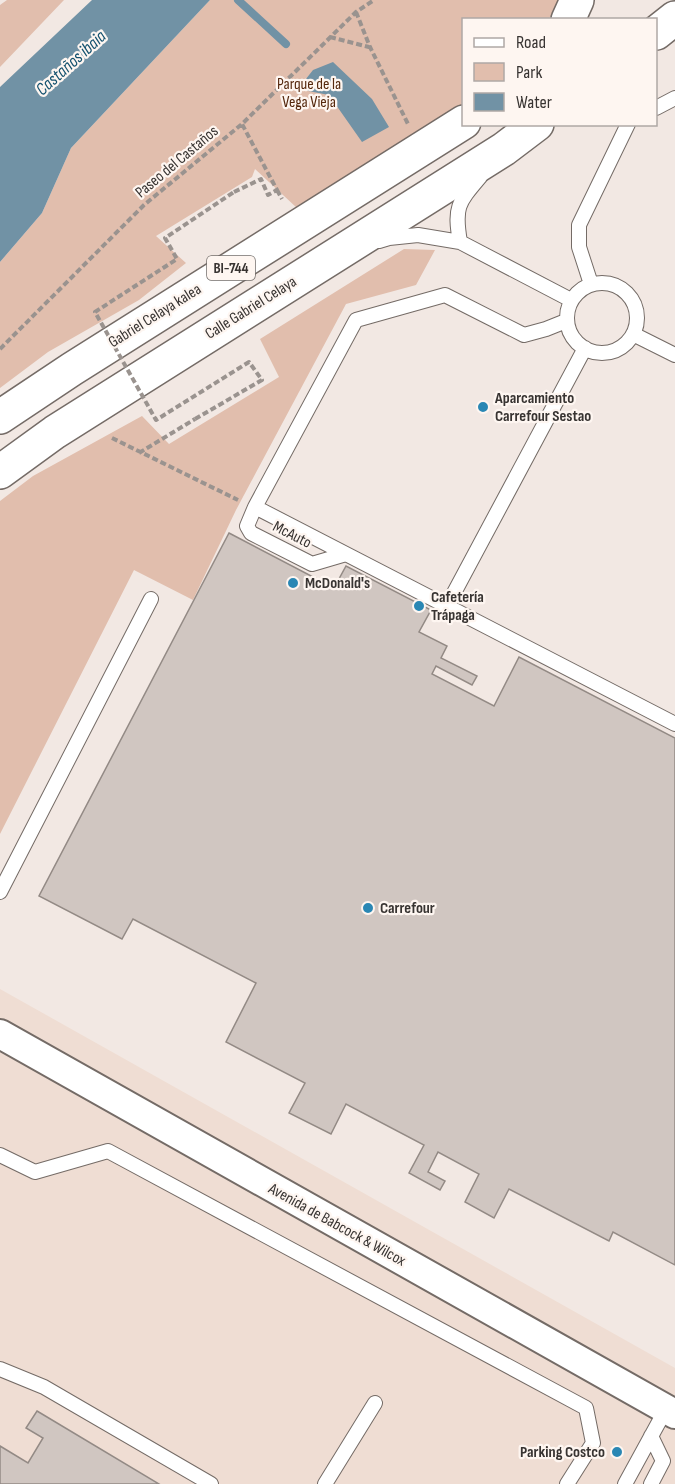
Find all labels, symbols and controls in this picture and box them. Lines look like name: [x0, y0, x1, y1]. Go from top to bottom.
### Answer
legend: [462, 18, 657, 126]
water label: Castaños ibaia: [32, 26, 111, 100]
text: Road: [516, 32, 546, 53]
text: Park: [516, 62, 542, 83]
park label: Parque de la Vega Vieja: [277, 75, 341, 112]
text: Water: [516, 92, 552, 113]
street label: Paseo del Castaños: [132, 122, 222, 202]
road number: BI-744: [207, 256, 255, 280]
street label: Calle Gabriel Celaya: [202, 272, 300, 344]
street label: Gabriel Celaya kalea: [105, 280, 205, 352]
place label: Aparcamiento Carrefour Sestao: [494, 389, 591, 426]
marker: Aparcamiento Carrefour Sestao: [476, 400, 490, 414]
street label: McAuto: [269, 517, 315, 553]
place label: McDonald's: [305, 574, 370, 593]
marker: McDonald's: [286, 576, 300, 590]
place label: Cafetería Trápaga: [431, 588, 484, 625]
marker: Cafetería Trápaga: [412, 599, 426, 613]
place label: Carrefour: [380, 899, 435, 918]
marker: Carrefour: [361, 901, 375, 915]
street label: Avenida de Babcock & Wilcox: [264, 1179, 409, 1271]
place label: Parking Costco: [520, 1443, 605, 1462]
marker: Parking Costco: [610, 1445, 624, 1459]

